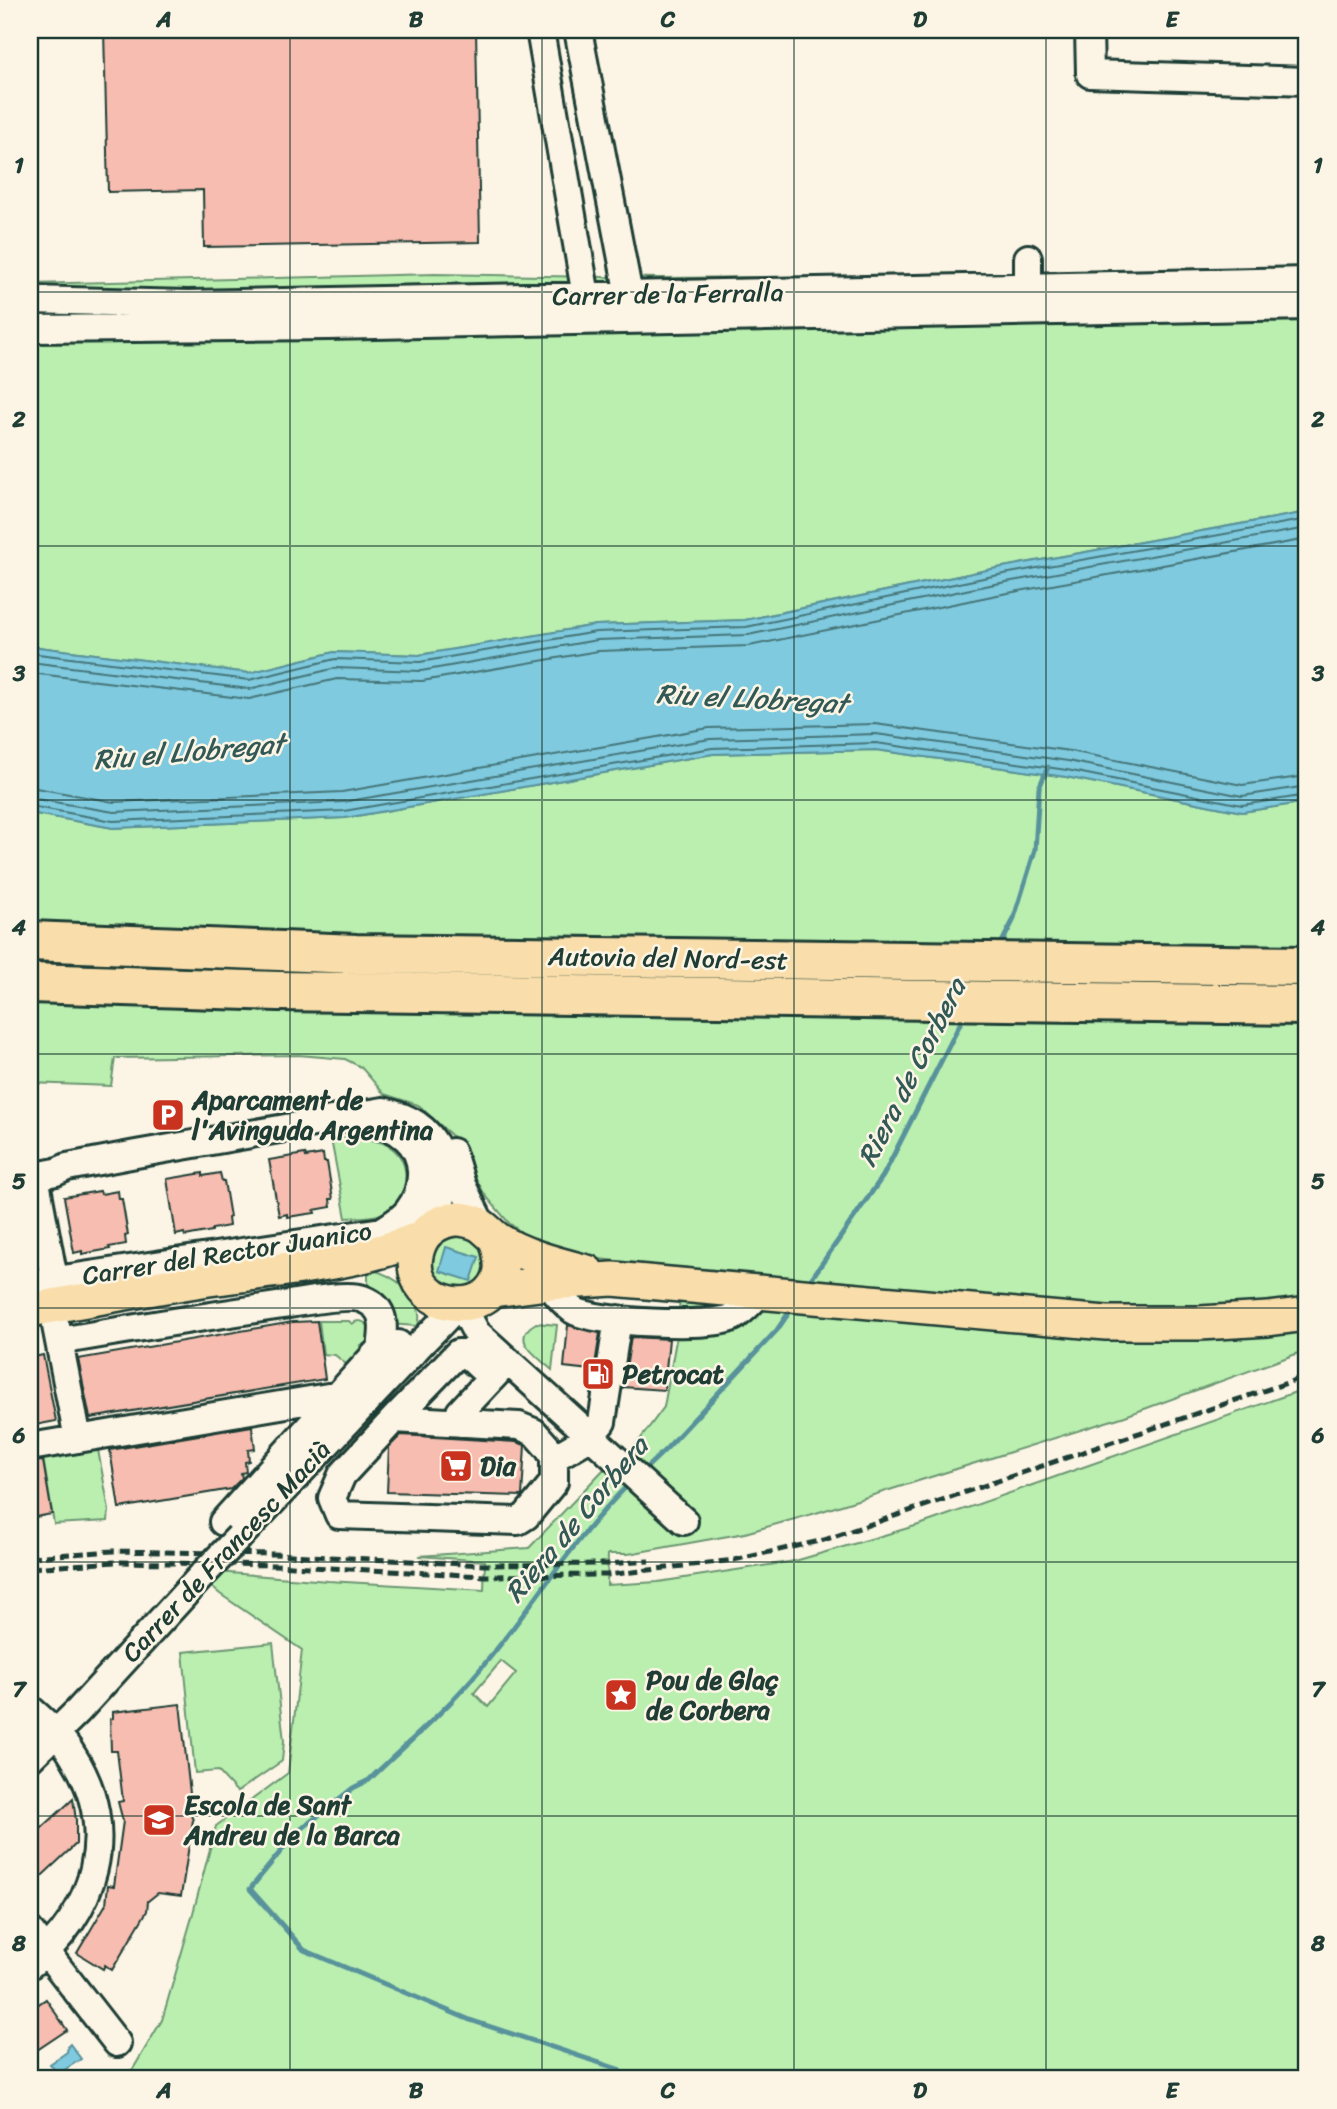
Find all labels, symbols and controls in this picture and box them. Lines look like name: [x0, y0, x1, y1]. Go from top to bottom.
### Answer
text: A: [155, 0, 172, 40]
text: B: [409, 0, 424, 40]
text: C: [660, 0, 676, 40]
text: D: [913, 0, 928, 40]
text: E: [1166, 0, 1181, 40]
text: 1: [14, 145, 24, 186]
text: 1: [1313, 145, 1323, 186]
street label: Carrer de la Ferralla: [552, 269, 784, 319]
text: 2: [11, 399, 26, 440]
text: 2: [1310, 399, 1325, 440]
text: 3: [12, 653, 26, 694]
text: 3: [1311, 653, 1325, 694]
water label: Riu el Llobregat: [655, 669, 853, 728]
water label: Riu el Llobregat: [92, 718, 291, 784]
text: 4: [11, 907, 27, 948]
text: 4: [1310, 907, 1326, 948]
street label: Autovia del Nord-est: [547, 933, 788, 983]
water label: Riera de Corbera: [843, 968, 981, 1175]
place label: Aparcament de l'Avinguda Argentina: [191, 1077, 434, 1153]
parking icon: Aparcament de l'Avinguda Argentina: [149, 1096, 187, 1134]
text: 5: [12, 1161, 26, 1202]
text: 5: [1311, 1161, 1325, 1202]
street label: Carrer del Rector Juanico: [79, 1207, 375, 1299]
place label: Petrocat: [622, 1351, 724, 1397]
fuel station icon: Petrocat: [579, 1355, 617, 1393]
text: 6: [11, 1415, 26, 1456]
text: 6: [1310, 1415, 1325, 1456]
water label: Riera de Corbera: [491, 1423, 663, 1614]
street label: Carrer de Francesc Macià: [110, 1429, 342, 1673]
place label: Dia: [480, 1443, 517, 1489]
supermarket icon: Dia: [437, 1447, 475, 1485]
place label: Pou de Glaç de Corbera: [646, 1657, 779, 1733]
text: 7: [12, 1669, 27, 1710]
text: 7: [1311, 1669, 1326, 1710]
place icon: Pou de Glaç de Corbera: [602, 1676, 640, 1714]
place label: Escola de Sant Andreu de la Barca: [183, 1782, 401, 1858]
school or university icon: Escola de Sant Andreu de la Barca: [140, 1801, 178, 1839]
text: 8: [11, 1923, 26, 1964]
text: 8: [1310, 1923, 1325, 1964]
text: A: [155, 2070, 172, 2109]
text: B: [409, 2070, 424, 2109]
text: C: [660, 2070, 676, 2109]
text: D: [913, 2070, 928, 2109]
text: E: [1166, 2070, 1181, 2109]

